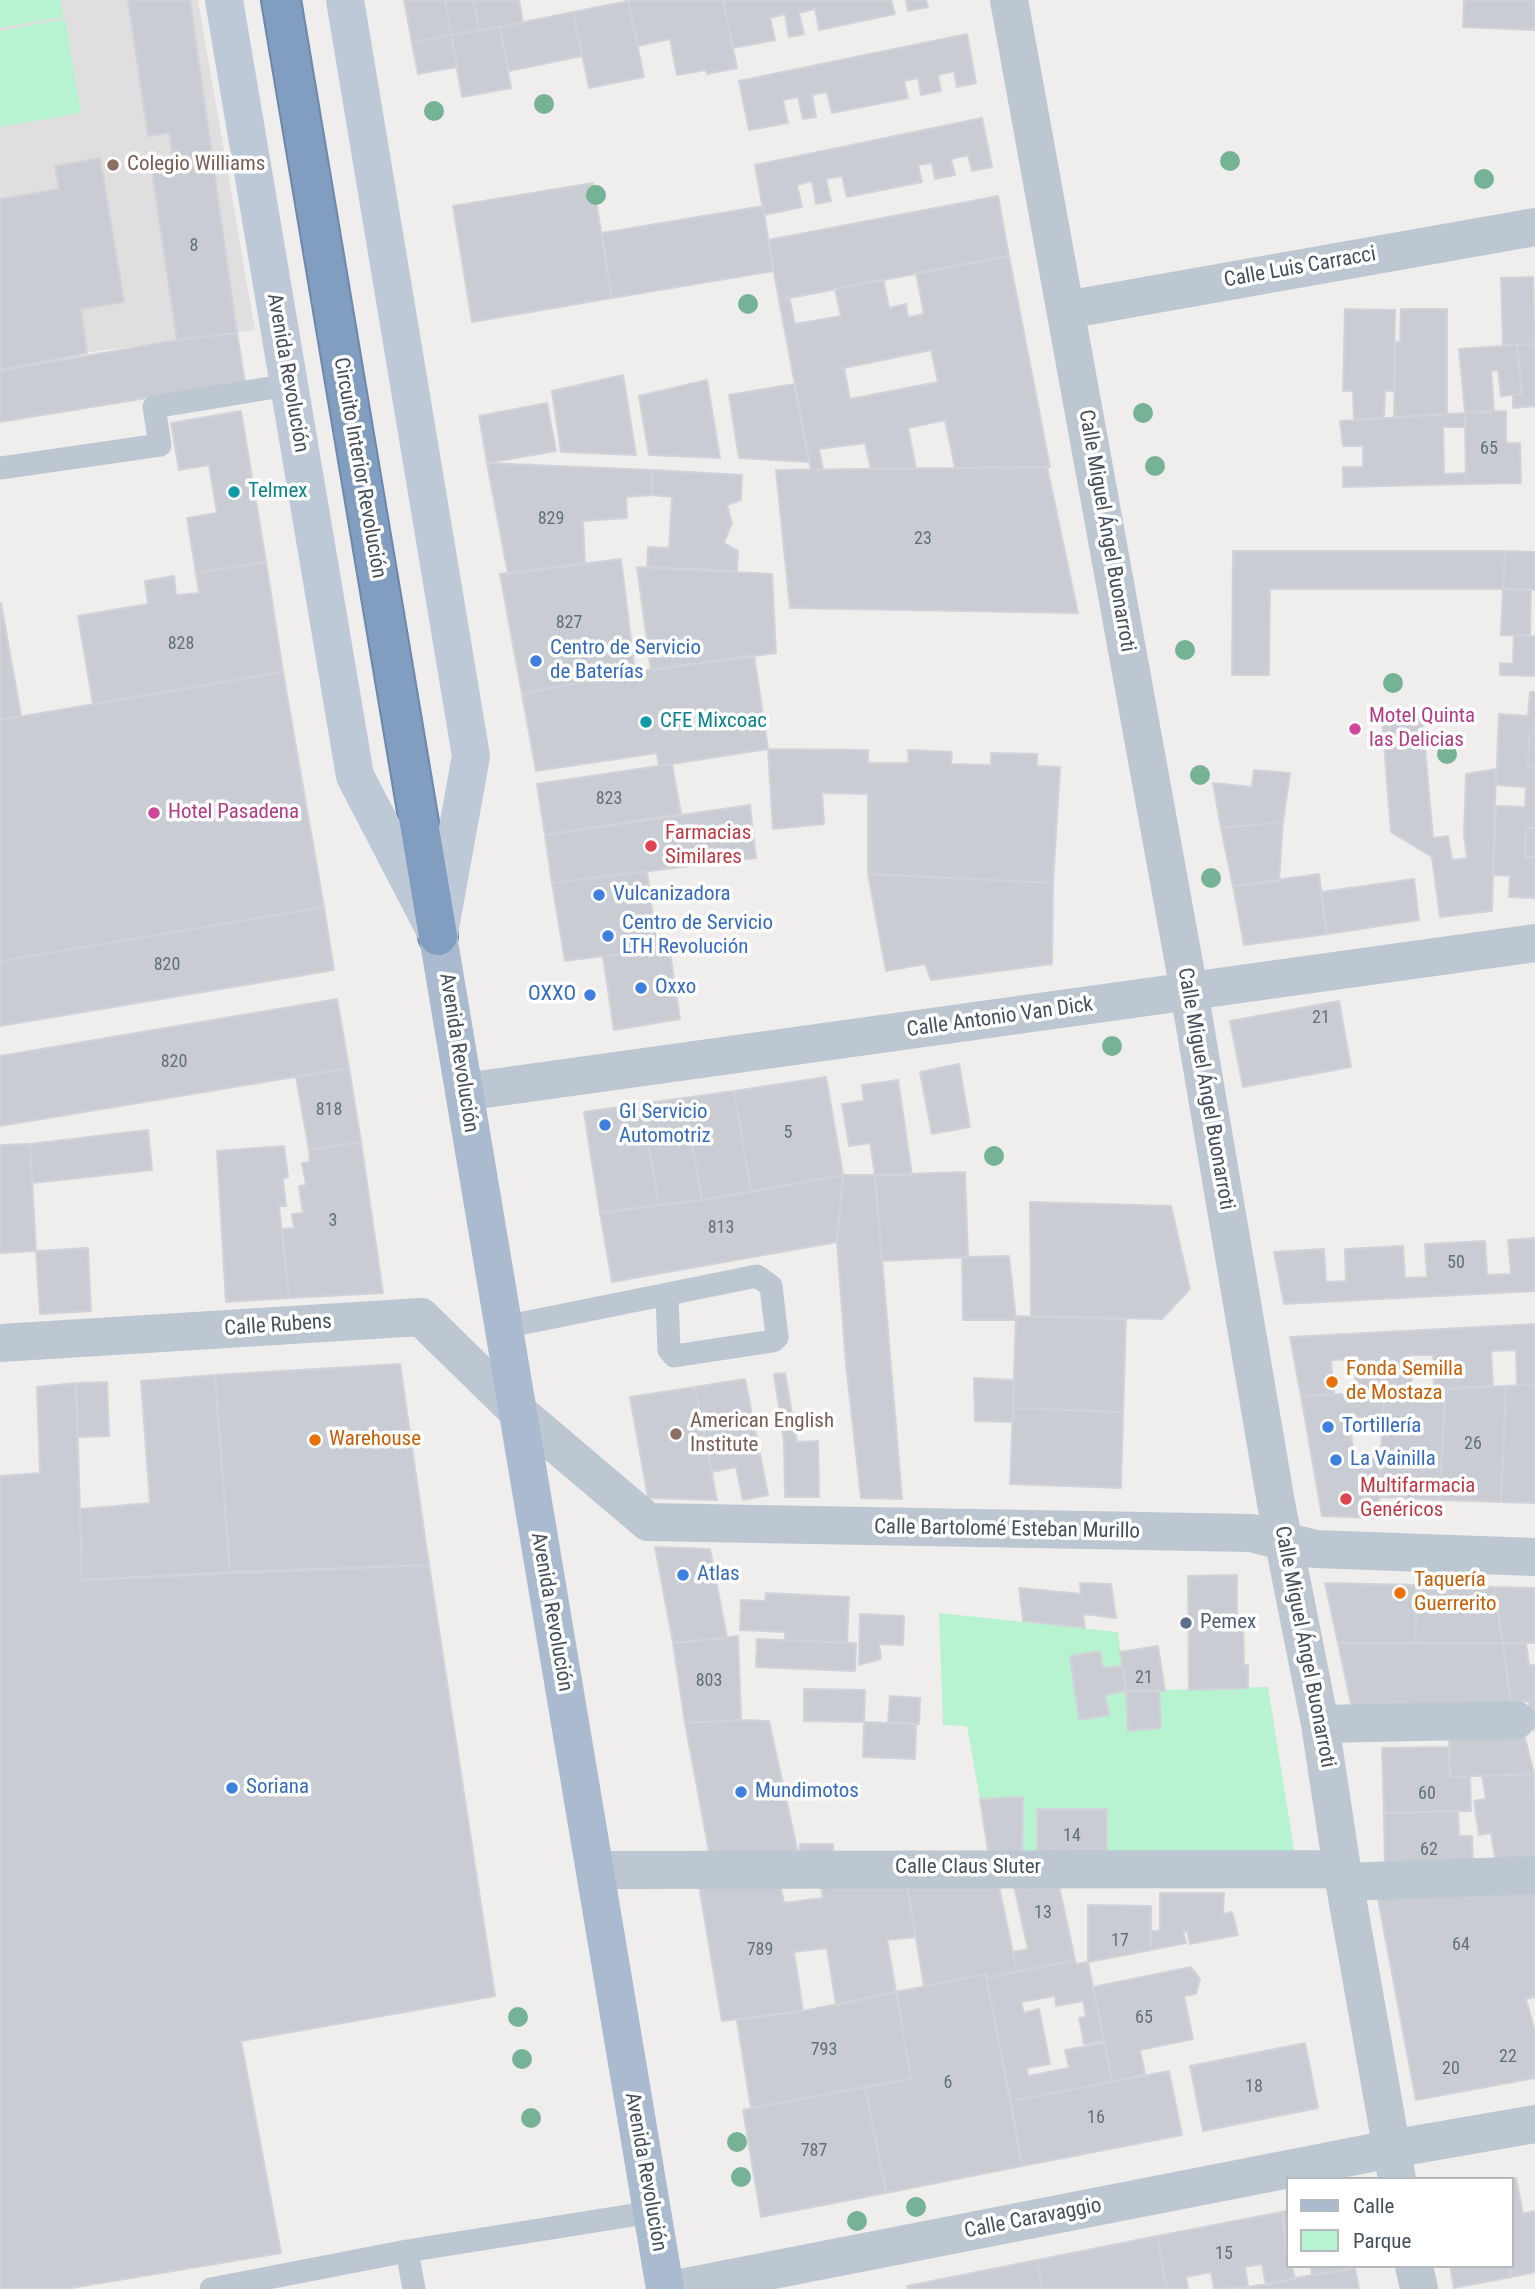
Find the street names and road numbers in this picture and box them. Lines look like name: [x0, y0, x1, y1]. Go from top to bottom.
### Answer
street label: Calle Luis Carracci: [1222, 242, 1378, 294]
street label: Avenida Revolución: [261, 292, 313, 454]
street label: Circuito Interior Revolución: [327, 356, 391, 580]
street label: Calle Miguel Ángel Buonarroti: [1072, 408, 1140, 654]
street label: Calle Miguel Ángel Buonarroti: [1171, 966, 1239, 1212]
street label: Avenida Revolución: [433, 972, 483, 1134]
street label: Calle Antonio Van Dick: [905, 992, 1095, 1044]
street label: Calle Rubens: [223, 1310, 333, 1342]
street label: Calle Bartolomé Esteban Murillo: [874, 1515, 1140, 1545]
street label: Calle Miguel Ángel Buonarroti: [1268, 1524, 1340, 1770]
street label: Avenida Revolución: [525, 1531, 577, 1693]
street label: Calle Claus Sluter: [895, 1855, 1041, 1881]
street label: Avenida Revolución: [619, 2091, 671, 2253]
street label: Calle Caravaggio: [962, 2193, 1104, 2245]

